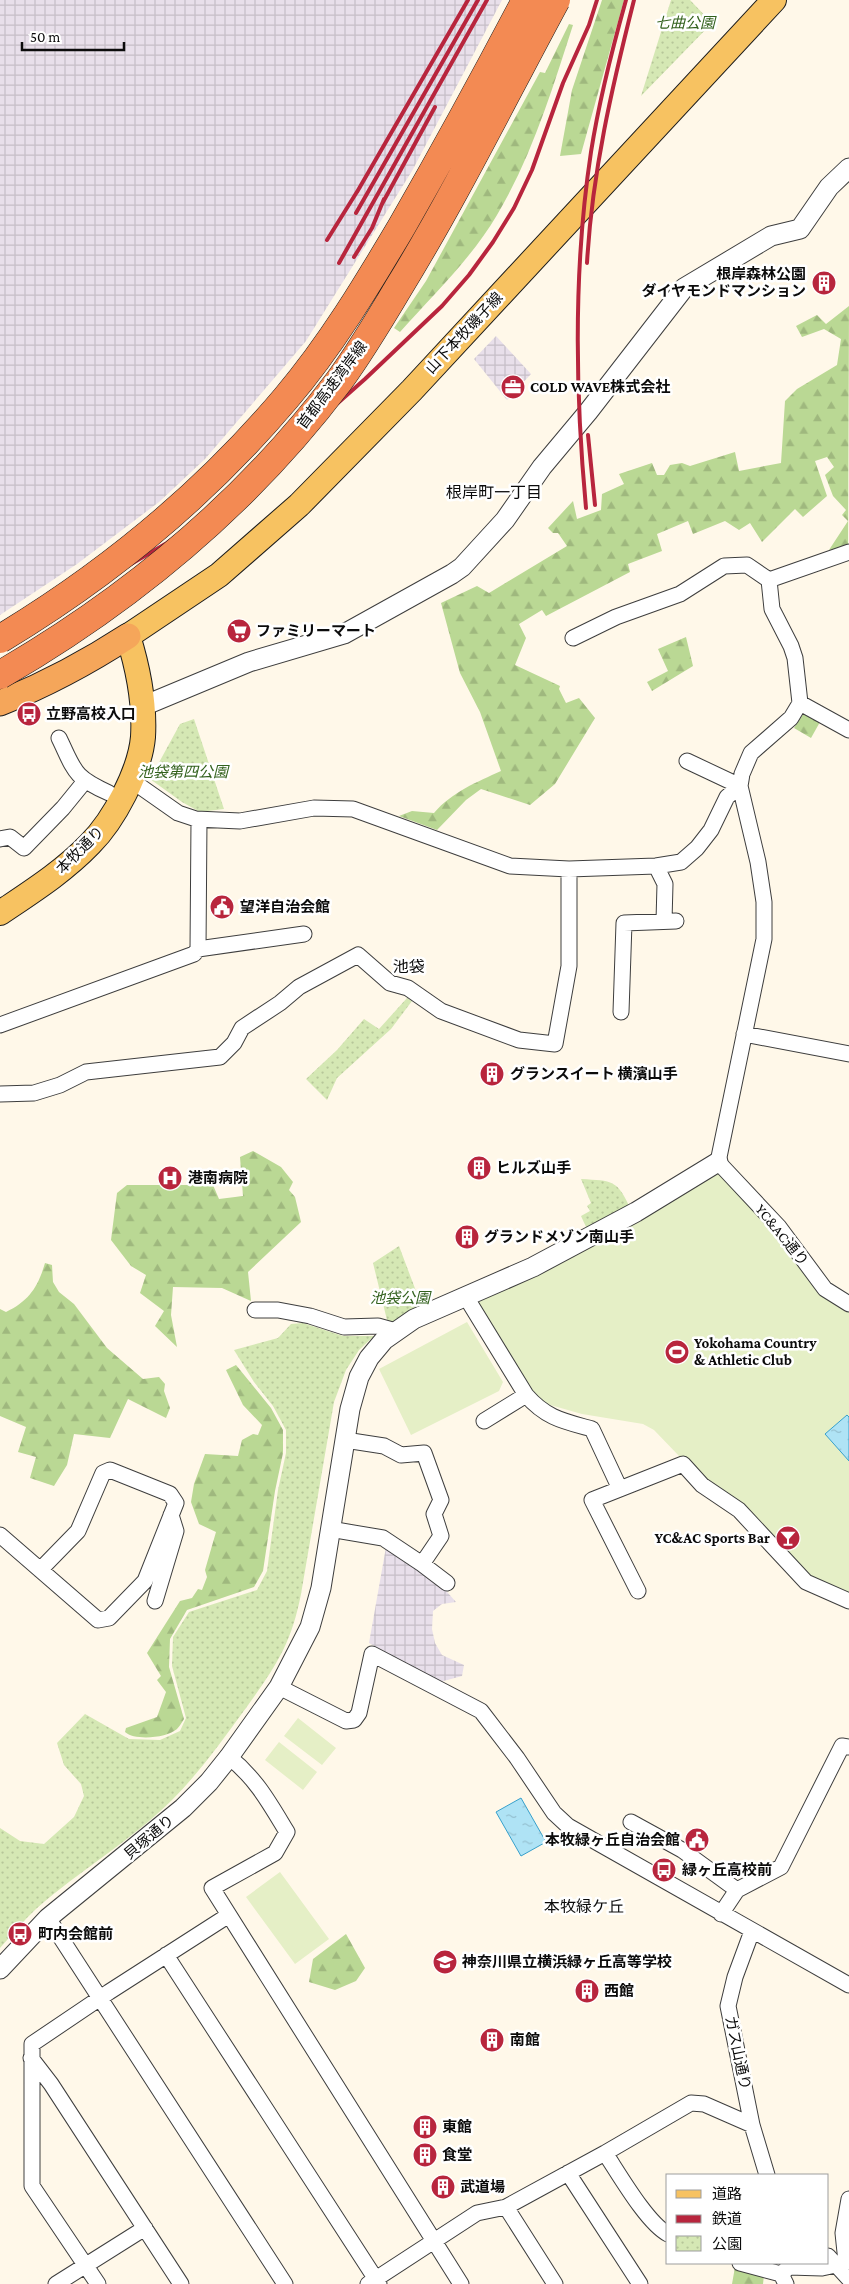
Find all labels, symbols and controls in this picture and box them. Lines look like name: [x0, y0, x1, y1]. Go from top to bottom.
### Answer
park label: 七曲公園: [655, 15, 717, 31]
scale bar: [22, 20, 125, 52]
text: 50 m: [30, 29, 60, 45]
place label: 根岸森林公園 ダイヤモンドマンション: [641, 266, 806, 299]
building icon: 根岸森林公園 ダイヤモンドマンション: [811, 270, 837, 296]
street label: 山下本牧磯子線: [422, 288, 506, 377]
street label: 首都高速湾岸線: [294, 338, 370, 432]
office icon: COLD WAVE株式会社: [500, 374, 526, 400]
place label: COLD WAVE株式会社: [530, 378, 670, 395]
district label: 根岸町一丁目: [446, 484, 542, 501]
supermarket icon: ファミリーマート: [226, 618, 252, 644]
place label: ファミリーマート: [256, 623, 376, 639]
bus stop icon: 立野高校入口: [16, 701, 42, 727]
place label: 立野高校入口: [46, 706, 136, 722]
park label: 池袋第四公園: [138, 764, 230, 780]
street label: 本牧通り: [52, 822, 107, 877]
public building icon: 望洋自治会館: [209, 894, 235, 920]
place label: 望洋自治会館: [240, 899, 330, 915]
district label: 池袋: [393, 958, 425, 975]
building icon: グランスイート 横濱山手: [479, 1061, 505, 1087]
place label: グランスイート 横濱山手: [510, 1065, 678, 1082]
building icon: ヒルズ山手: [466, 1155, 492, 1181]
place label: ヒルズ山手: [496, 1159, 571, 1176]
hospital icon: 港南病院: [157, 1165, 183, 1191]
place label: 港南病院: [188, 1170, 248, 1186]
street label: YC&AC通り: [752, 1201, 812, 1269]
building icon: グランドメゾン南山手: [454, 1224, 480, 1250]
place label: グランドメゾン南山手: [484, 1229, 634, 1245]
park label: 池袋公園: [370, 1290, 432, 1306]
place label: Yokohama Country & Athletic Club: [694, 1335, 817, 1368]
sports icon: Yokohama Country & Athletic Club: [664, 1339, 690, 1365]
bar icon: YC&AC Sports Bar: [775, 1525, 801, 1551]
place label: YC&AC Sports Bar: [654, 1530, 770, 1546]
street label: 貝塚通り: [121, 1812, 177, 1862]
public building icon: 本牧緑ヶ丘自治会館: [684, 1827, 710, 1853]
place label: 本牧緑ヶ丘自治会館: [545, 1832, 680, 1848]
bus stop icon: 緑ヶ丘高校前: [651, 1857, 677, 1883]
place label: 緑ヶ丘高校前: [682, 1861, 772, 1878]
district label: 本牧緑ケ丘: [544, 1898, 624, 1915]
bus stop icon: 町内会館前: [7, 1921, 33, 1947]
place label: 町内会館前: [38, 1925, 113, 1942]
school or university icon: 神奈川県立横浜緑ヶ丘高等学校: [432, 1949, 458, 1975]
place label: 神奈川県立横浜緑ヶ丘高等学校: [461, 1953, 672, 1970]
building icon: 西館: [574, 1978, 600, 2004]
place label: 西館: [604, 1983, 634, 1999]
street label: ガス山通り: [722, 2015, 754, 2091]
building icon: 南館: [479, 2027, 505, 2053]
place label: 南館: [510, 2032, 540, 2048]
building icon: 東館: [412, 2114, 438, 2140]
place label: 東館: [442, 2119, 472, 2135]
building icon: 食堂: [412, 2142, 438, 2168]
place label: 食堂: [442, 2147, 472, 2163]
building icon: 武道場: [430, 2174, 456, 2200]
legend: [666, 2174, 829, 2264]
place label: 武道場: [460, 2179, 505, 2195]
text: 道路: [712, 2186, 742, 2202]
text: 鉄道: [712, 2211, 742, 2227]
text: 公園: [712, 2236, 742, 2252]

